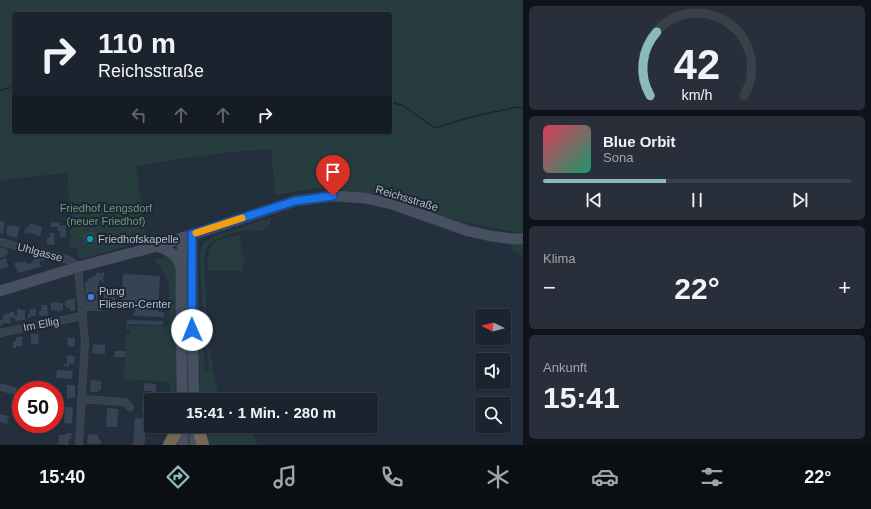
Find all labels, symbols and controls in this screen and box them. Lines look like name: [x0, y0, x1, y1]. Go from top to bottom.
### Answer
icon: right: [32, 28, 84, 80]
text: 110 m: [98, 28, 176, 59]
text: 42: [674, 41, 720, 88]
text: Reichsstraße: [98, 61, 204, 81]
text: km/h: [682, 87, 713, 103]
icon: left: [128, 104, 150, 126]
icon: ahead: [170, 104, 192, 126]
icon: ahead: [212, 104, 234, 126]
icon: right: [254, 104, 276, 126]
text: Blue Orbit: [603, 133, 676, 150]
text: Sona: [603, 150, 633, 165]
pin: [316, 155, 350, 196]
icon: arrive: [322, 161, 344, 183]
street label: Reichsstraße: [374, 183, 440, 213]
icon: previous: [583, 189, 605, 211]
icon: pause: [686, 189, 708, 211]
icon: next: [789, 189, 811, 211]
park label: Friedhof Lengsdorf (neuer Friedhof): [60, 202, 153, 227]
place label: Friedhofskapelle: [98, 233, 179, 245]
marker: Friedhofskapelle: [85, 234, 95, 244]
street label: Uhlgasse: [16, 240, 64, 264]
text: Klima: [543, 251, 576, 266]
text: 22°: [674, 272, 720, 305]
text: −: [543, 275, 556, 300]
text: +: [838, 275, 851, 300]
place label: Pung Fliesen-Center: [99, 285, 171, 310]
marker: Pung Fliesen-Center: [86, 292, 96, 302]
position arrow: [171, 309, 213, 351]
north arrow: [475, 309, 511, 345]
map controls: [475, 309, 511, 433]
street label: Im Ellig: [22, 315, 60, 333]
button: sound: [475, 353, 511, 389]
text: Ankunft: [543, 360, 587, 375]
speed limit sign: 50: [12, 381, 64, 433]
text: 15:41: [543, 381, 620, 414]
button: search: [475, 397, 511, 433]
text: 15:41 · 1 Min. · 280 m: [186, 404, 336, 421]
icon: directions: [164, 463, 192, 491]
icon: music: [271, 463, 299, 491]
icon: phone: [378, 463, 406, 491]
icon: climate: [484, 463, 512, 491]
icon: car: [591, 463, 619, 491]
icon: filters: [698, 463, 726, 491]
text: 15:40: [39, 467, 85, 487]
text: 22°: [804, 467, 832, 487]

